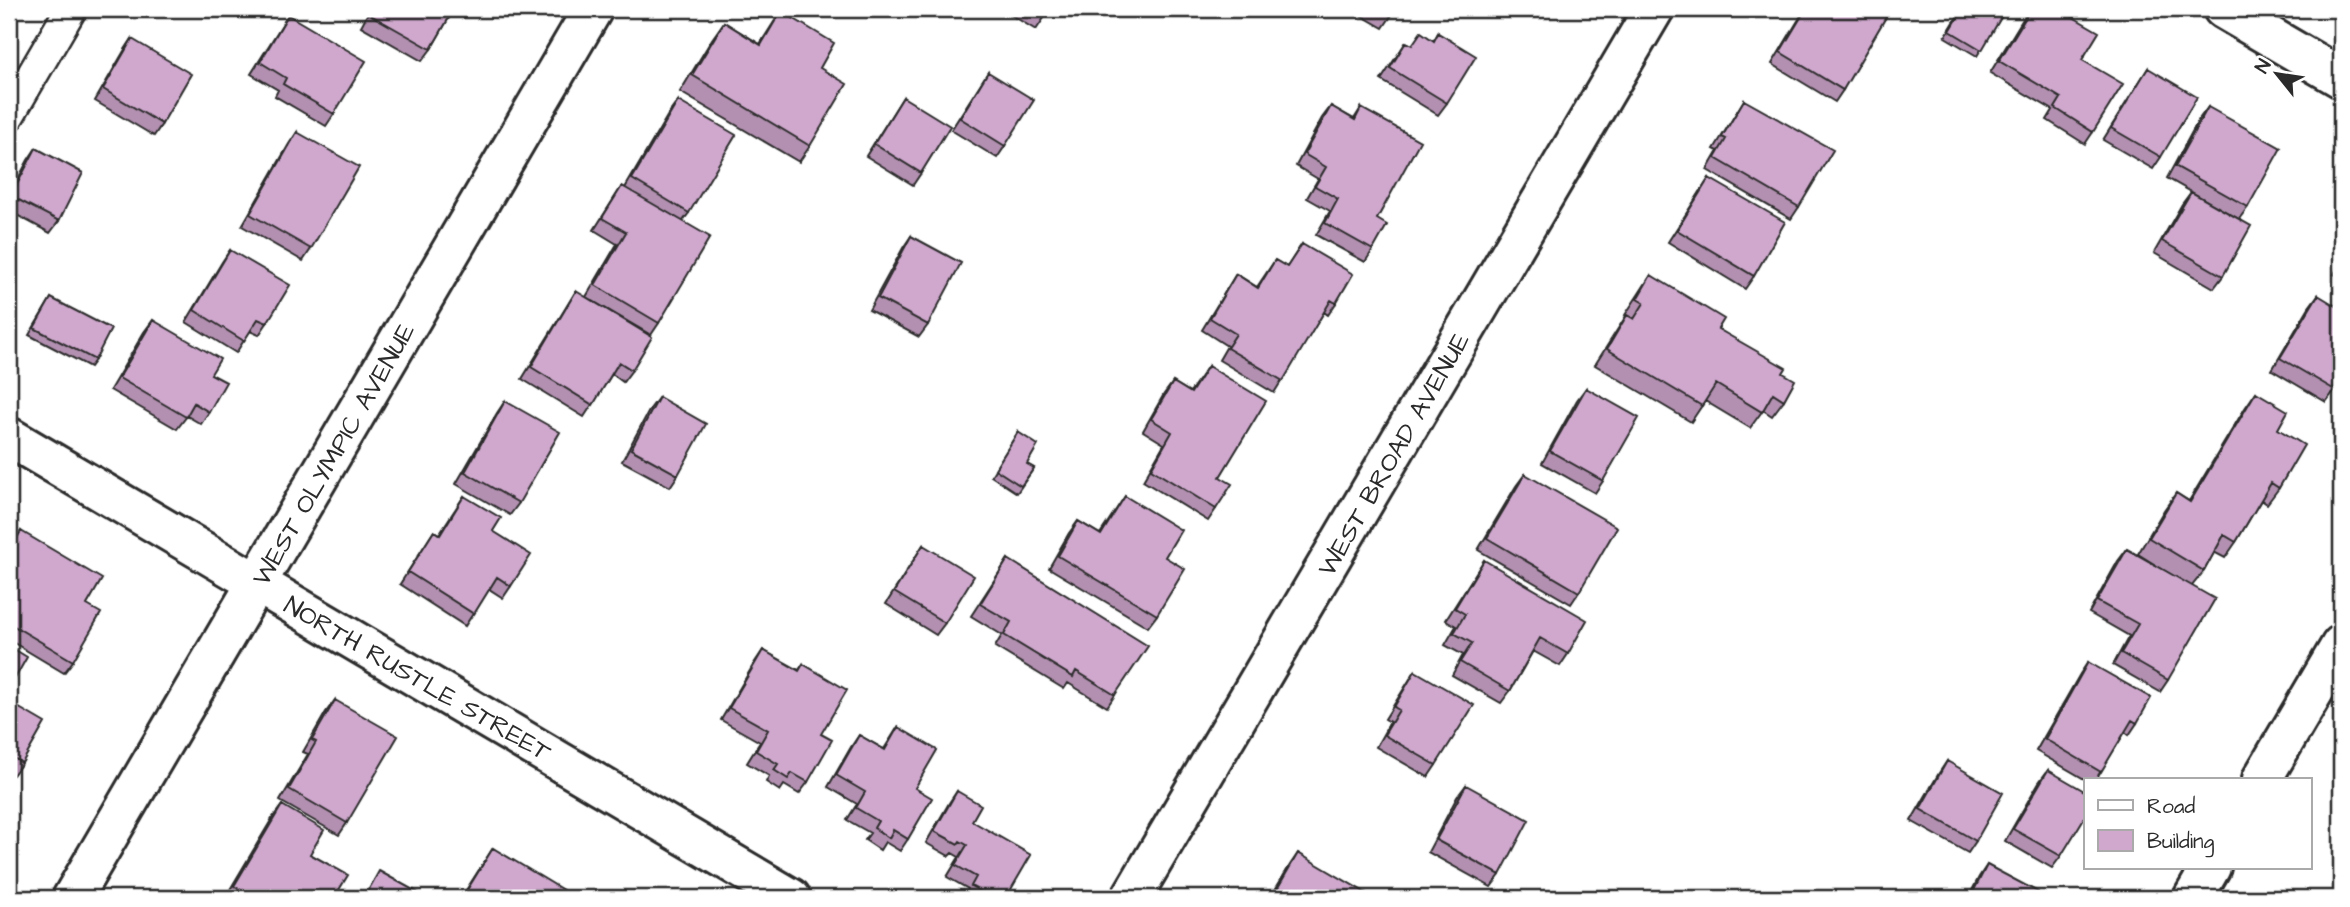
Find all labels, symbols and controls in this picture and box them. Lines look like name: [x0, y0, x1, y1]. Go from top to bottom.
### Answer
north arrow: [2242, 38, 2312, 108]
text: N: [2249, 54, 2278, 78]
street label: WEST OLYMPIC AVENUE: [244, 316, 424, 593]
street label: WEST BROAD AVENUE: [1309, 326, 1478, 583]
street label: NORTH RUSTLE STREET: [277, 588, 558, 771]
legend: [2084, 778, 2312, 869]
text: Road: [2147, 792, 2195, 821]
text: Building: [2147, 827, 2215, 858]

